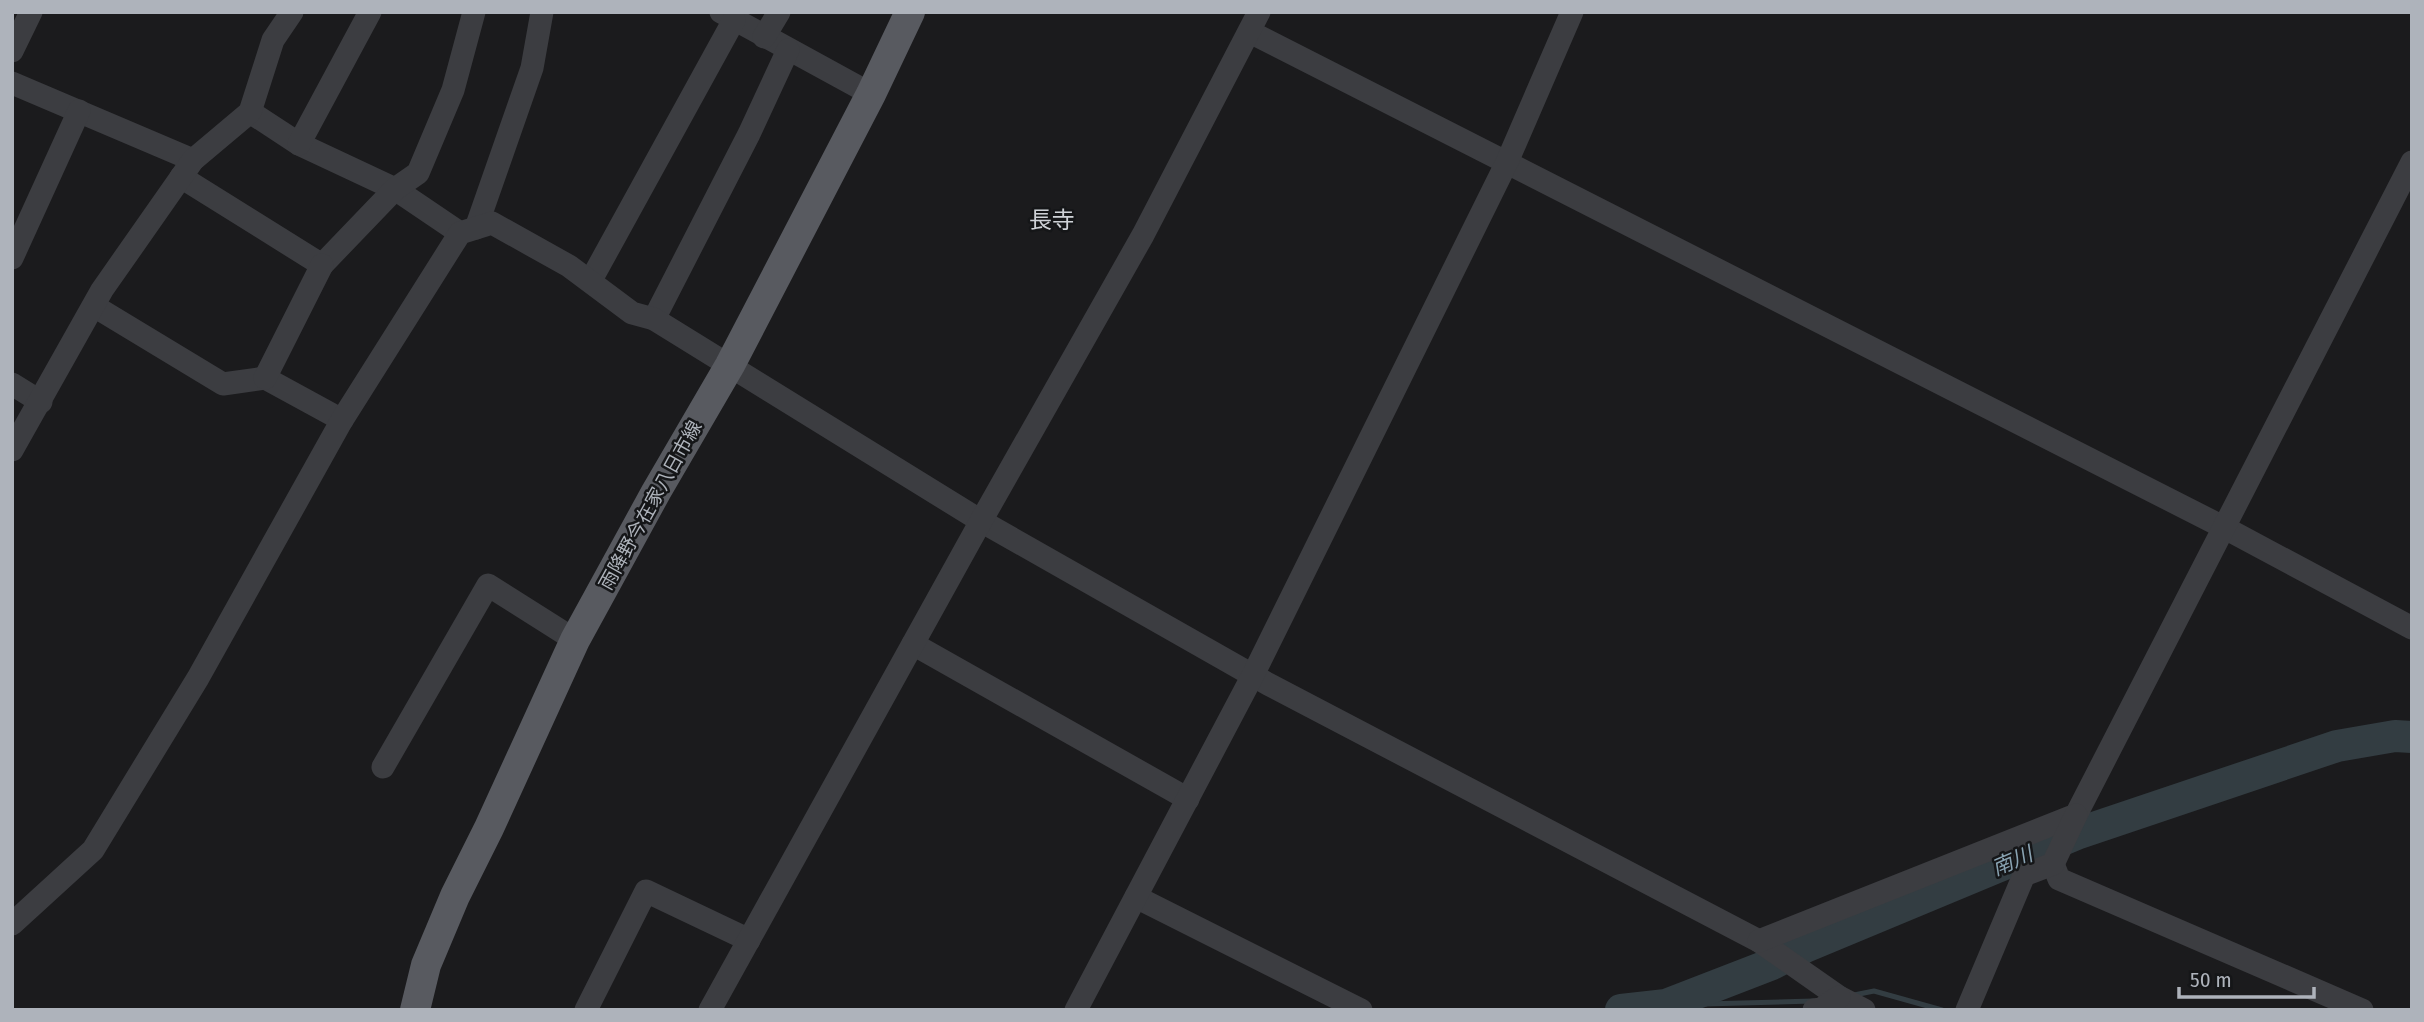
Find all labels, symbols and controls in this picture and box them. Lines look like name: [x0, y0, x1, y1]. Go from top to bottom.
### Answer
district label: 長寺: [1029, 206, 1075, 234]
street label: 雨降野今在家八日市線: [594, 417, 707, 594]
water label: 南川: [1988, 840, 2038, 881]
scale bar: [2179, 956, 2314, 1000]
text: 50 m: [2190, 967, 2232, 993]

